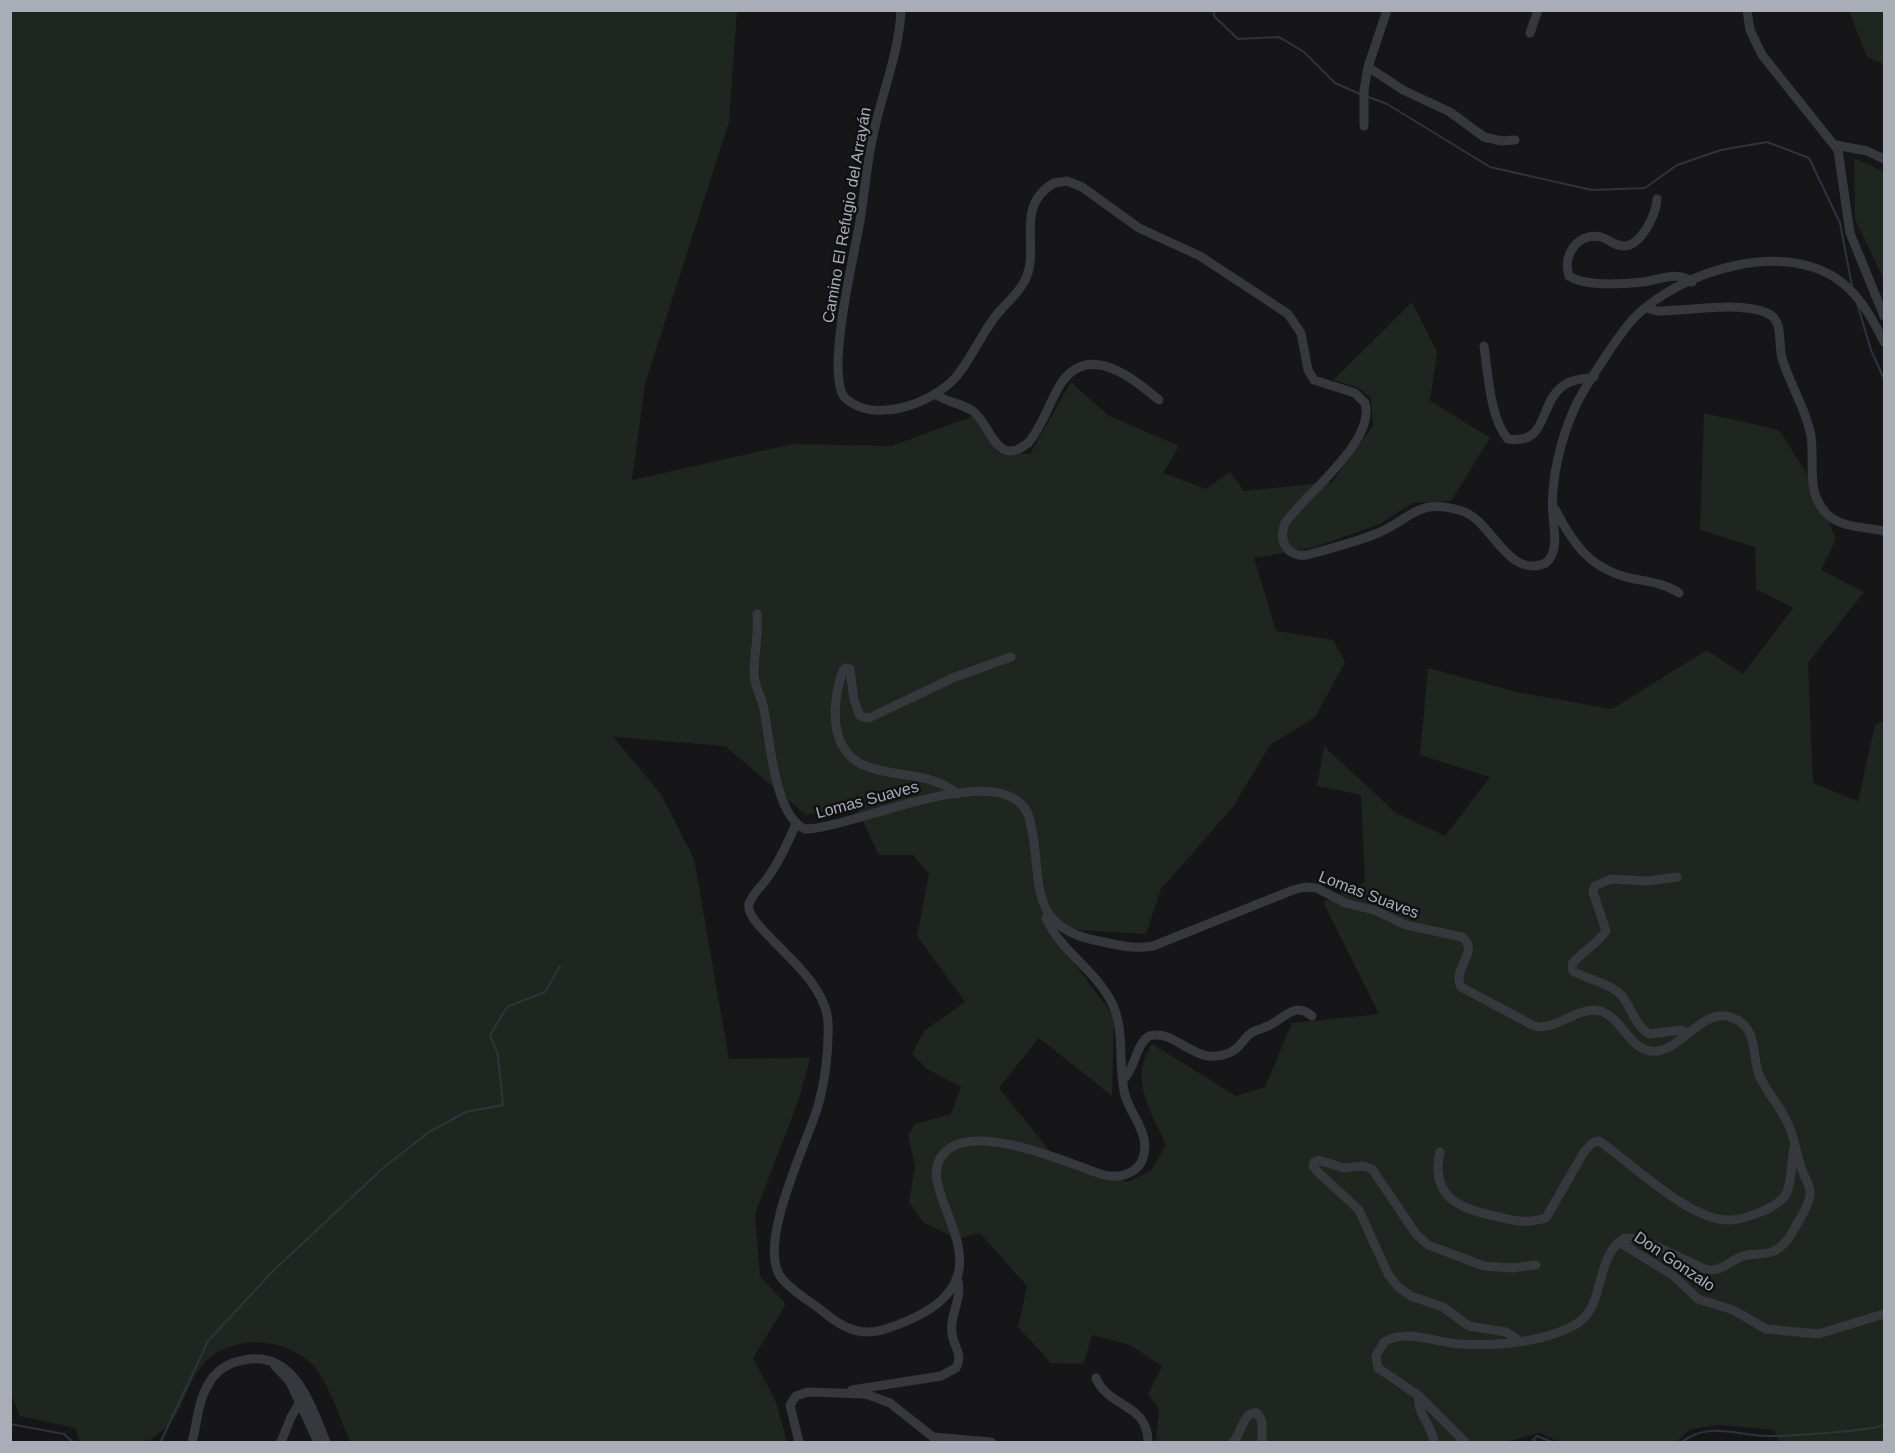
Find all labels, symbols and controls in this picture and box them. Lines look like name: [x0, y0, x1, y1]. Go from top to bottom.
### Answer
street label: Camino El Refugio del Arrayán: [819, 106, 874, 324]
street label: Lomas Suaves: [814, 778, 920, 821]
street label: Lomas Suaves: [1316, 868, 1421, 921]
street label: Don Gonzalo: [1631, 1228, 1718, 1295]

